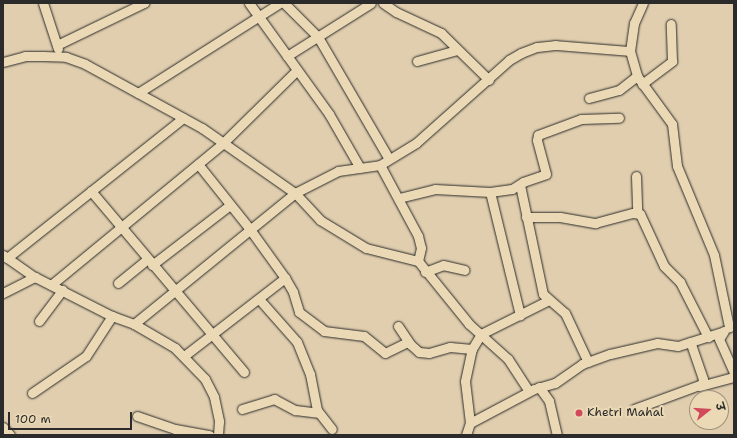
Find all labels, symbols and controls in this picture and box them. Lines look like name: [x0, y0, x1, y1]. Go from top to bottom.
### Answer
north arrow: [689, 390, 729, 430]
text: उ: [712, 401, 728, 412]
scale bar: [10, 404, 134, 430]
place label: Khetri Mahal: [587, 406, 664, 420]
marker: Khetri Mahal: [574, 408, 584, 418]
text: 100 m: [15, 411, 51, 427]

